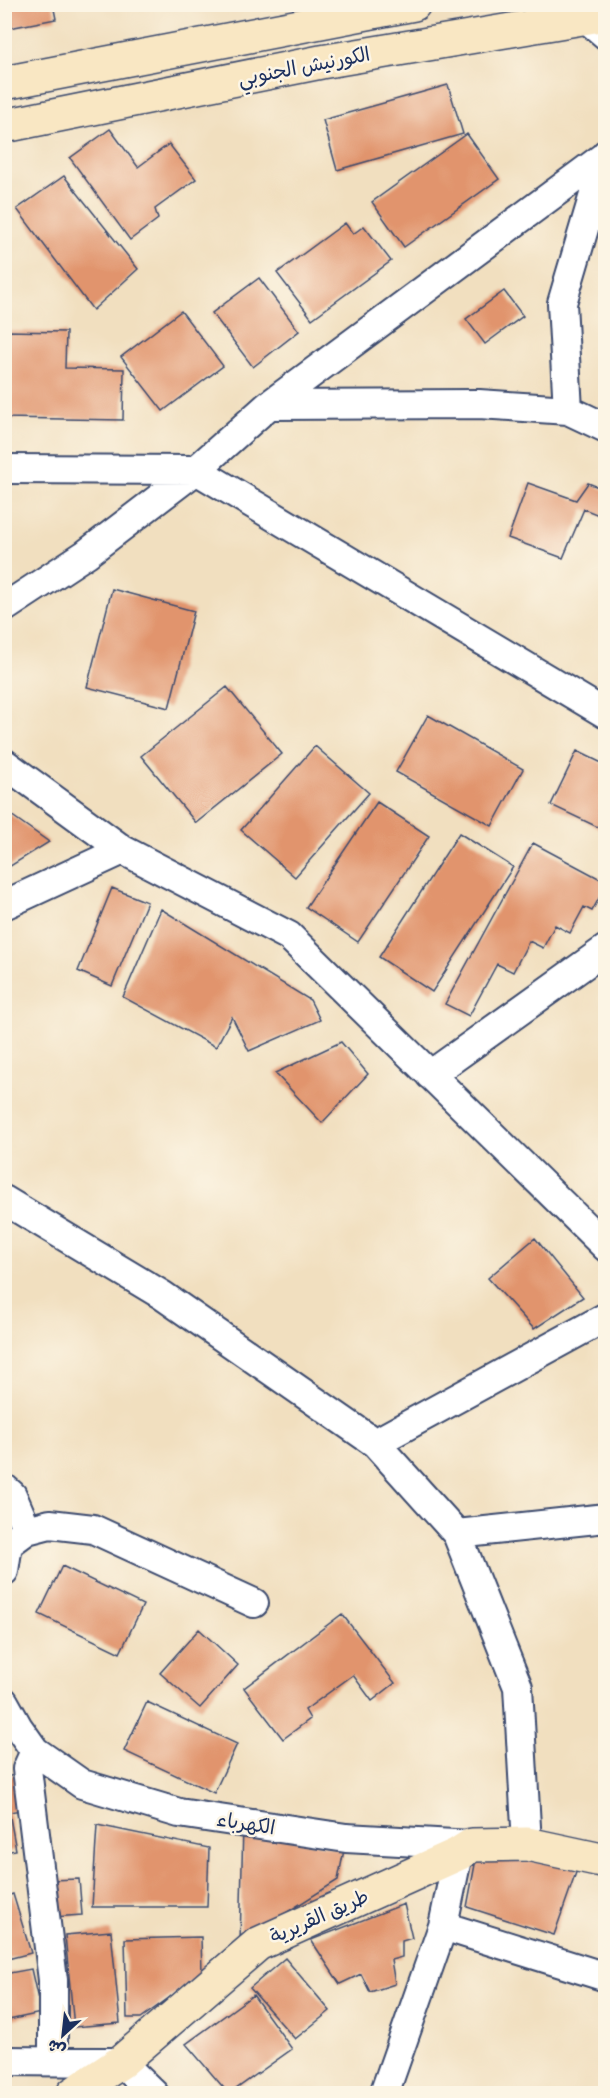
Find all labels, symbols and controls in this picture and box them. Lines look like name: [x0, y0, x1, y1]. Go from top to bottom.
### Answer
street label: الكورنيش الجنوبي: [236, 44, 373, 96]
street label: الكهرباء: [215, 1809, 277, 1842]
street label: طريق القريرية: [267, 1886, 373, 1951]
north arrow: [33, 2005, 93, 2065]
text: ش: [46, 2033, 70, 2058]

